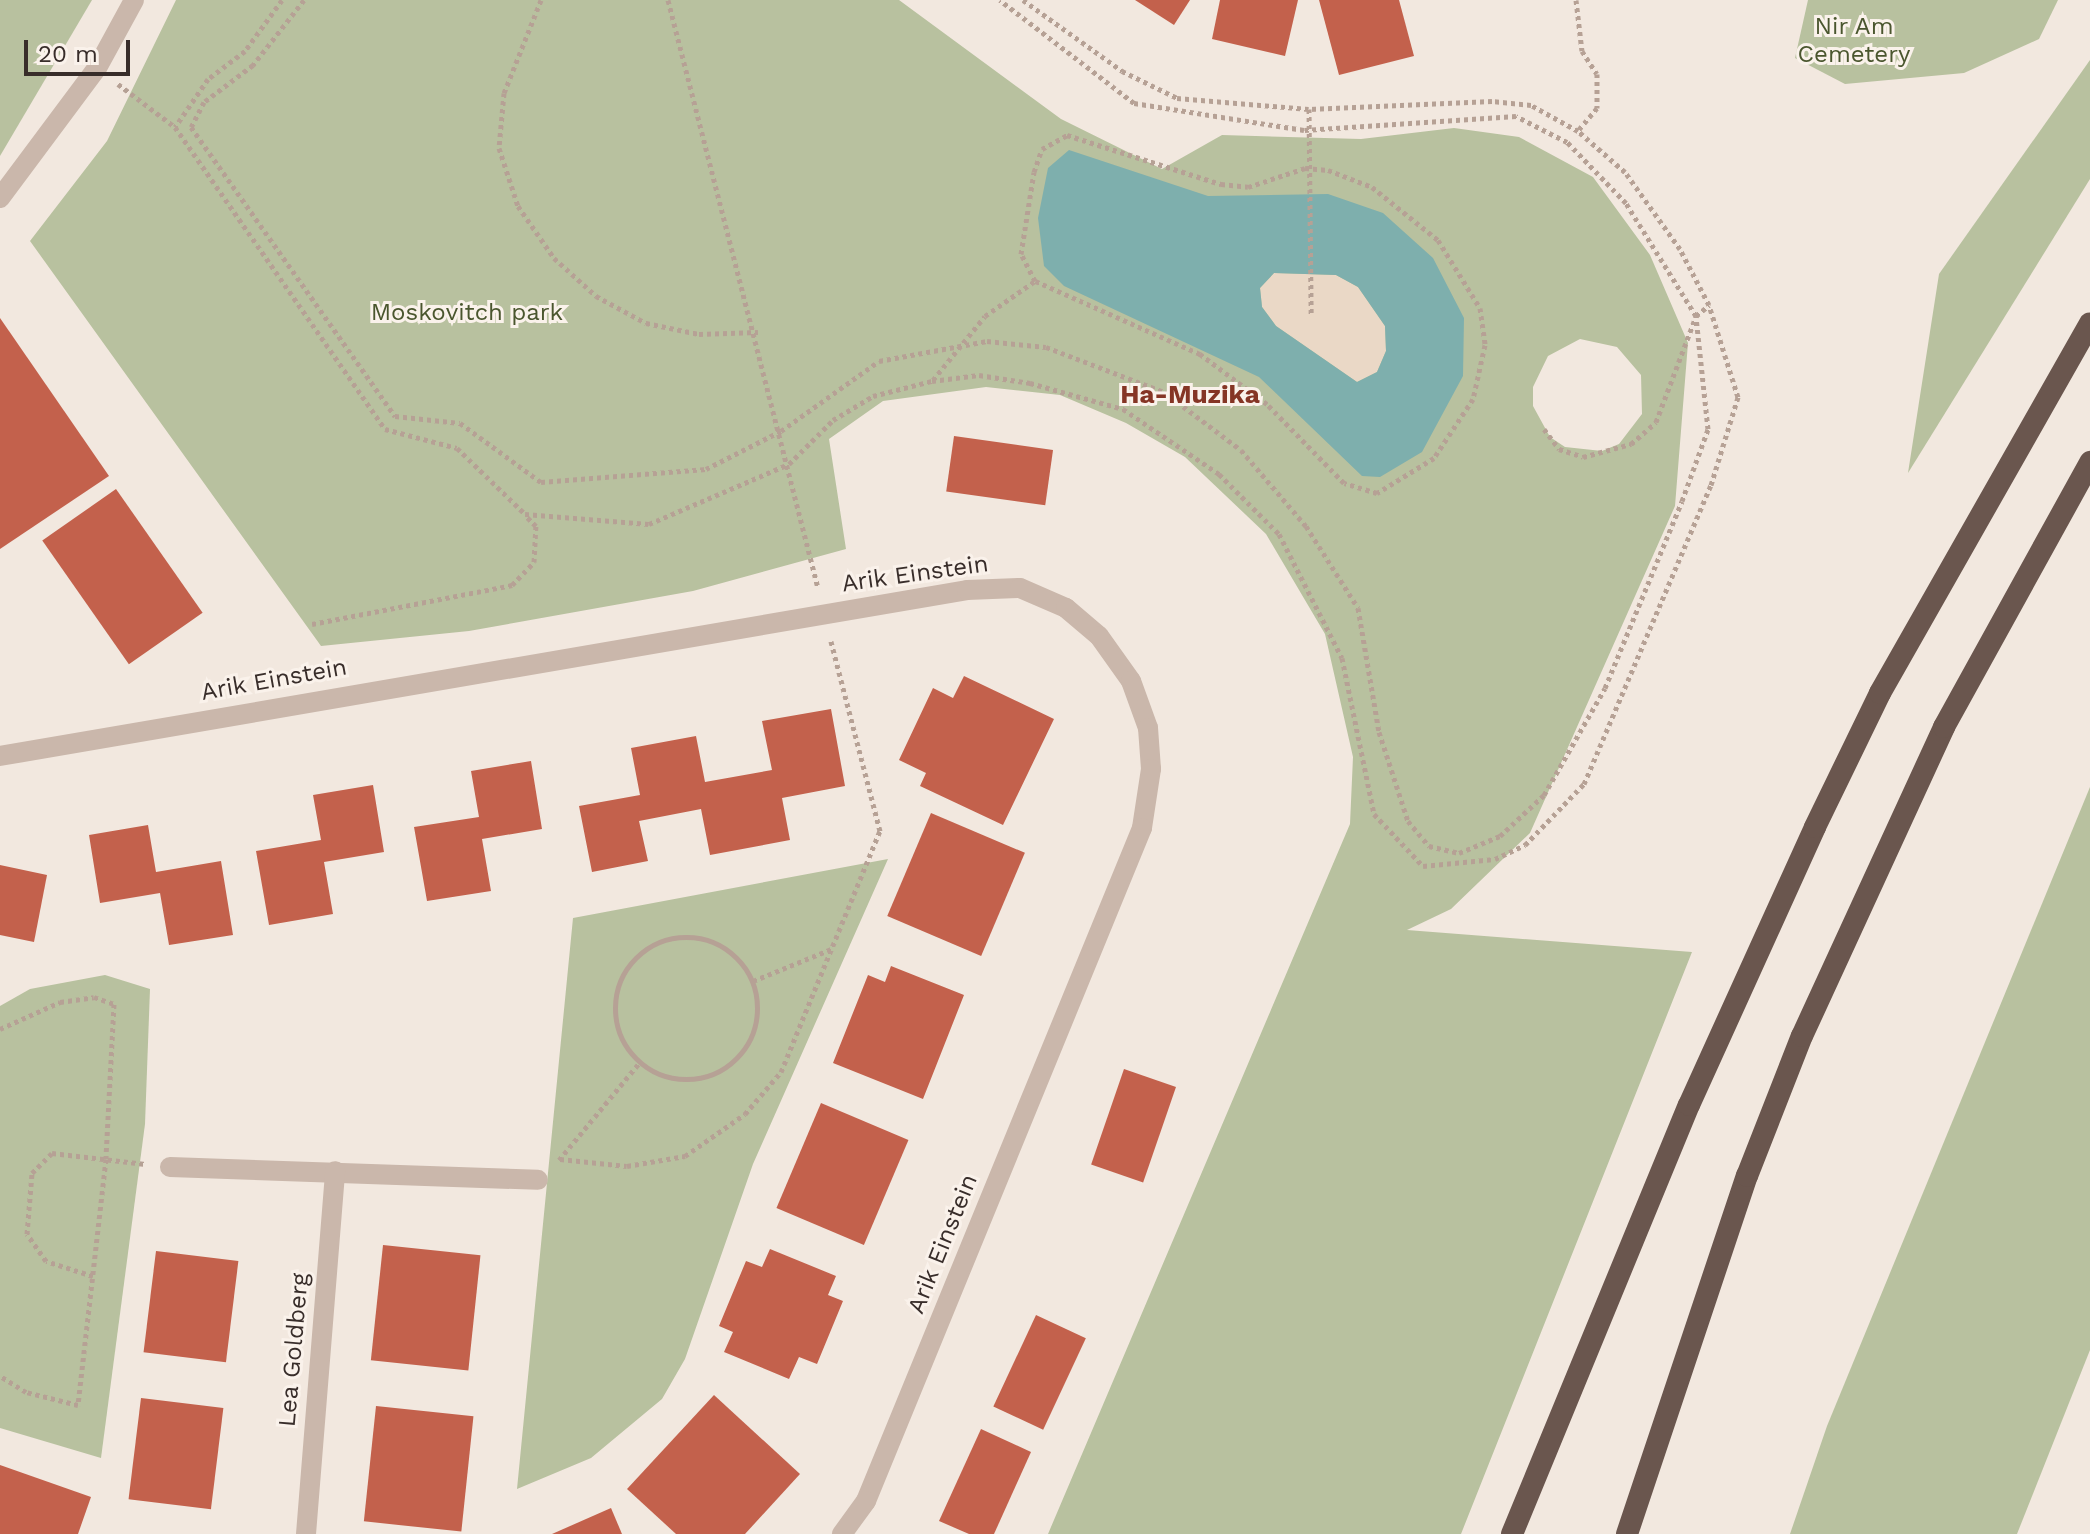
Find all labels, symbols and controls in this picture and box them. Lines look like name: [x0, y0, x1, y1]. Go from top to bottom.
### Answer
park label: Nir Am Cemetery: [1798, 13, 1910, 69]
scale bar: [28, 24, 134, 74]
text: 20 m: [38, 40, 98, 68]
park label: Moskovitch park: [371, 299, 563, 327]
district label: Ha-Muzika: [1120, 379, 1260, 411]
street label: Arik Einstein: [840, 549, 990, 599]
street label: Arik Einstein: [199, 653, 349, 707]
street label: Arik Einstein: [902, 1170, 984, 1318]
street label: Lea Goldberg: [273, 1272, 315, 1428]

